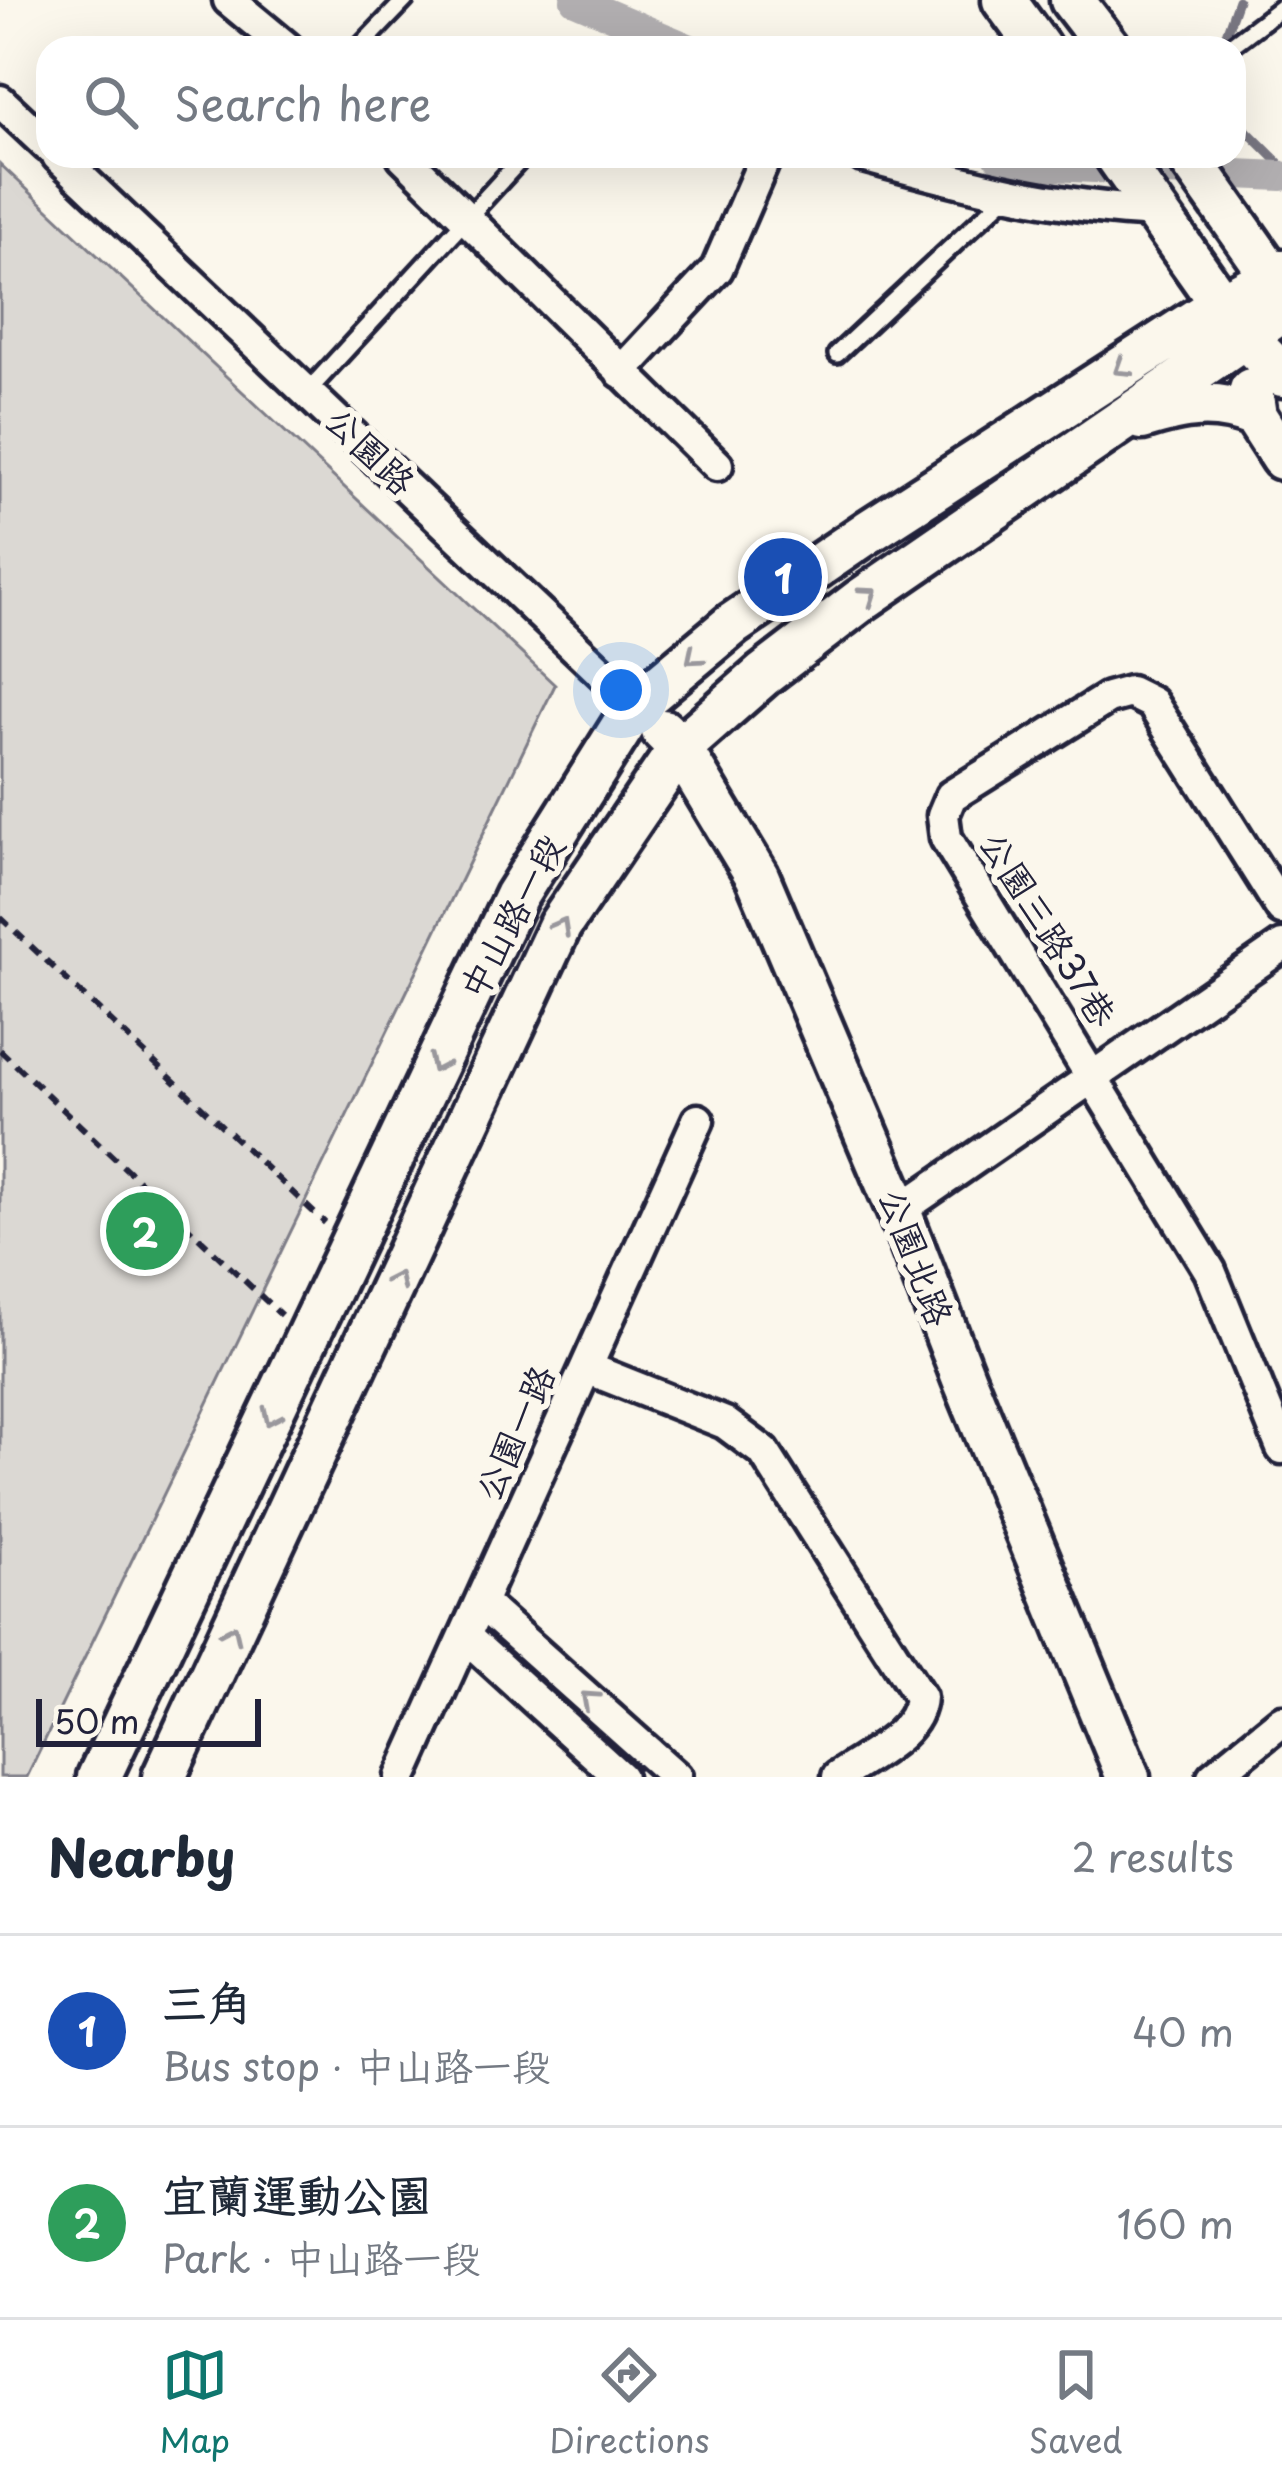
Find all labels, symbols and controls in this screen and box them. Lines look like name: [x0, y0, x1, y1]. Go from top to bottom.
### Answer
search box: [36, 36, 1246, 168]
text: Search here: [174, 68, 431, 136]
icon: search: [78, 69, 144, 135]
one-way arrow: [1113, 354, 1135, 376]
street label: 公園路: [314, 393, 429, 507]
pin: 1: [744, 532, 822, 622]
one-way arrow: [856, 587, 878, 609]
one-way arrow: [686, 642, 708, 664]
your location: [591, 660, 651, 720]
street label: 公園三路37巷: [968, 819, 1131, 1036]
street label: 中山路一段: [444, 824, 576, 1008]
one-way arrow: [547, 917, 570, 939]
one-way arrow: [428, 1052, 451, 1073]
street label: 公園北路: [867, 1179, 969, 1333]
pin: 2: [106, 1186, 184, 1276]
one-way arrow: [382, 1271, 406, 1292]
street label: 公園一路: [459, 1355, 567, 1509]
one-way arrow: [262, 1405, 285, 1426]
one-way arrow: [217, 1624, 241, 1645]
one-way arrow: [581, 1692, 603, 1713]
scale bar: [36, 1693, 261, 1746]
text: 50 m: [54, 1695, 140, 1745]
text: Nearby: [48, 1817, 235, 1894]
text: 2 results: [1072, 1826, 1234, 1885]
text: 三角: [162, 1967, 252, 2035]
text: 1: [78, 2001, 96, 2060]
text: 40 m: [1132, 2001, 1234, 2060]
text: Bus stop · 中山路一段: [162, 2035, 551, 2094]
text: 宜蘭運動公園: [162, 2159, 432, 2227]
text: 2: [73, 2193, 101, 2252]
text: 160 m: [1117, 2193, 1234, 2252]
text: Park · 中山路一段: [162, 2227, 481, 2286]
tab: Map: [160, 2342, 230, 2464]
tab: Directions: [549, 2342, 710, 2464]
tab: Saved: [1029, 2342, 1122, 2464]

